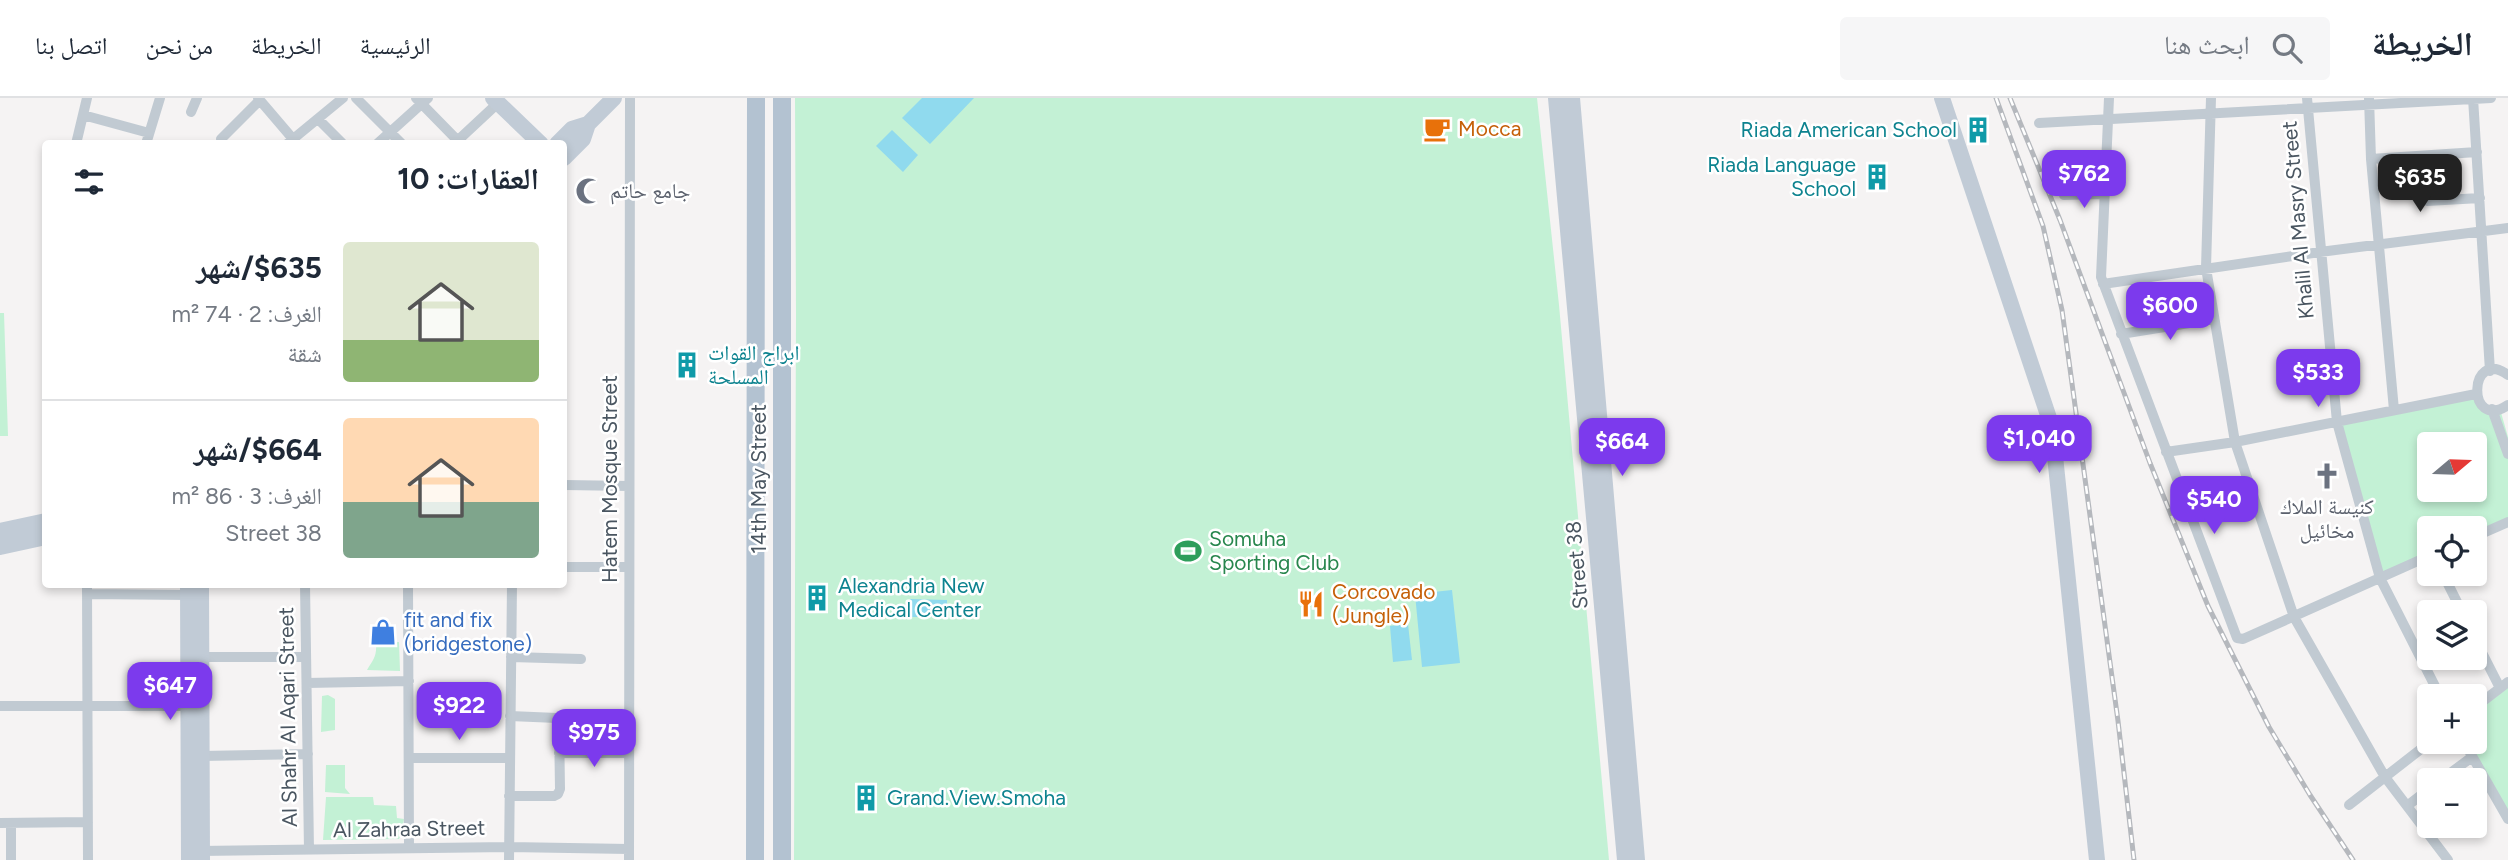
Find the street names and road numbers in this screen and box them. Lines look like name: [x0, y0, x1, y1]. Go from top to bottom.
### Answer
street label: Khalil Al Masry Street: [2276, 120, 2319, 320]
street label: Hatem Mosque Street: [597, 375, 622, 583]
street label: 14th May Street: [746, 404, 771, 554]
street label: Street 38: [1560, 520, 1593, 610]
street label: Al Shahr Al Aqari Street: [273, 607, 302, 827]
street label: Al Zahraa Street: [333, 815, 485, 842]

